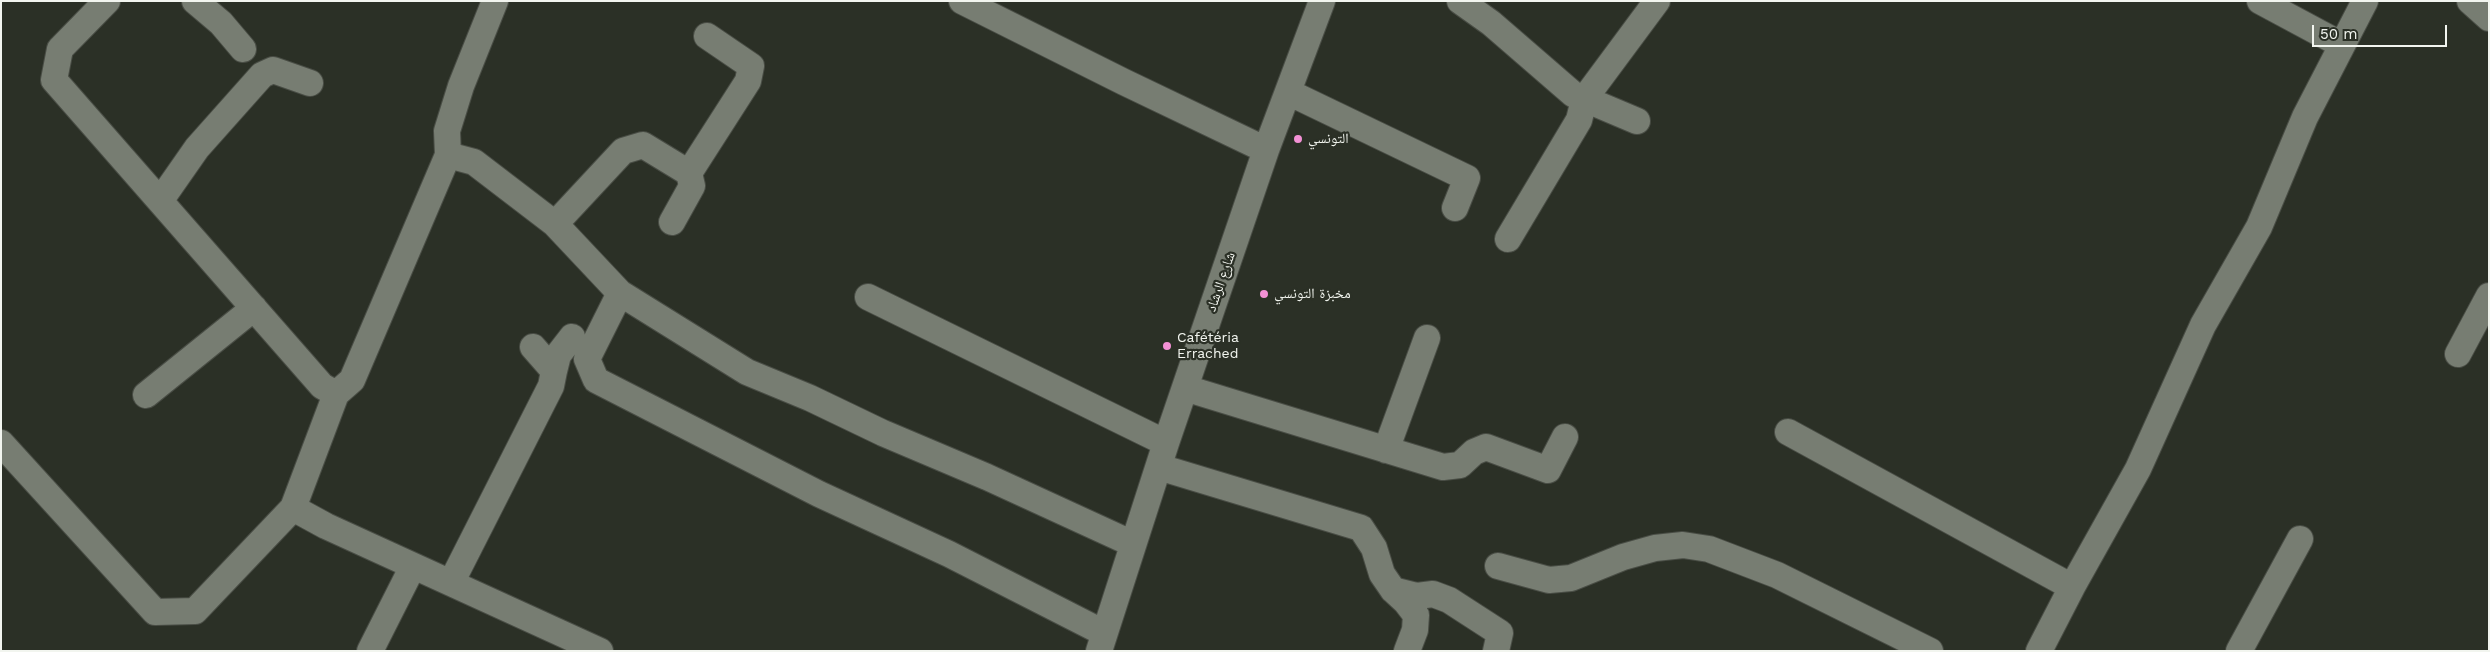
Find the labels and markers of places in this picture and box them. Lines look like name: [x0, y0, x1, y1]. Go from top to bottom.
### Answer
place label: التونسي: [1308, 131, 1349, 147]
marker: التونسي: [1292, 133, 1304, 145]
place label: مخبزة التونسي: [1274, 286, 1351, 302]
marker: مخبزة التونسي: [1258, 288, 1270, 300]
place label: Cafétéria Errached: [1177, 330, 1239, 362]
marker: Cafétéria Errached: [1161, 340, 1173, 352]

